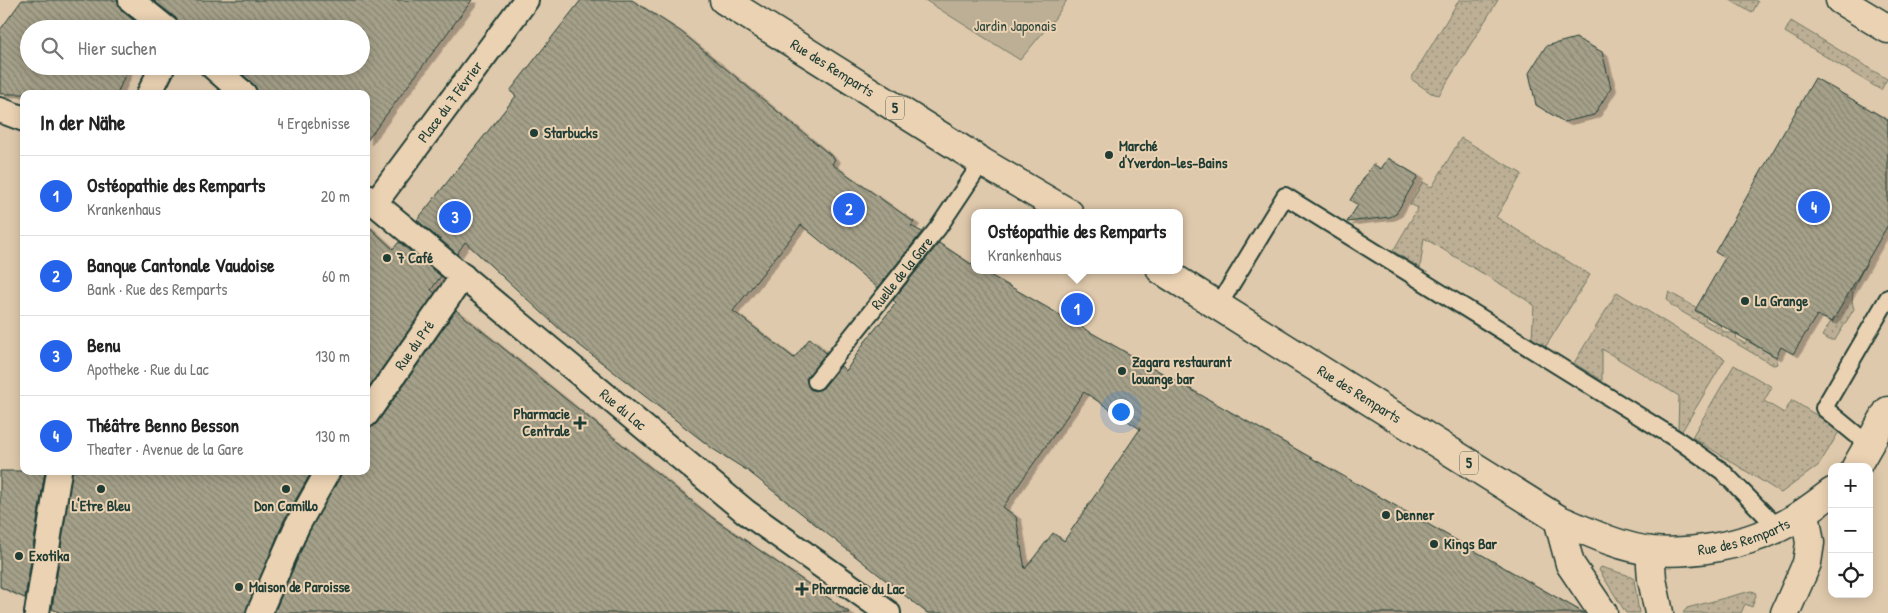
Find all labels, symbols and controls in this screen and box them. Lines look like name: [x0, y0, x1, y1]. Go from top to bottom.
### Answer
park label: Jardin Japonais: [974, 15, 1056, 36]
search box: [20, 20, 370, 75]
street label: Rue des Remparts: [787, 33, 879, 102]
icon: search: [38, 34, 66, 62]
text: Hier suchen: [78, 35, 157, 61]
street label: Place du 7 Février: [412, 56, 487, 147]
road number: 5: [886, 96, 904, 120]
text: In der Nähe: [40, 108, 125, 137]
text: 4 Ergebnisse: [278, 112, 350, 134]
place label: Starbucks: [544, 122, 598, 143]
marker: Starbucks: [528, 127, 540, 139]
place label: Marché d'Yverdon-les-Bains: [1119, 135, 1228, 173]
marker: Marché d'Yverdon-les-Bains: [1103, 149, 1115, 161]
text: Ostéopathie des Remparts: [87, 172, 265, 198]
text: 1: [53, 185, 59, 207]
text: 20 m: [321, 185, 350, 207]
pin: 4: [1798, 188, 1830, 226]
pin: 2: [833, 190, 865, 228]
text: Krankenhaus: [87, 198, 161, 220]
pin: 3: [439, 198, 471, 236]
popup: [971, 209, 1183, 274]
text: Ostéopathie des Remparts: [988, 218, 1166, 244]
street label: Ruelle de la Gare: [866, 232, 937, 314]
text: Krankenhaus: [988, 244, 1062, 266]
place label: 7 Café: [396, 247, 433, 268]
text: Banque Cantonale Vaudoise: [87, 252, 275, 278]
marker: 7 Café: [381, 252, 393, 264]
text: 2: [52, 265, 60, 287]
text: 60 m: [322, 265, 350, 287]
text: Bank · Rue des Remparts: [87, 278, 227, 300]
pin: 1: [1061, 290, 1093, 328]
place label: La Grange: [1755, 290, 1808, 312]
marker: La Grange: [1739, 295, 1751, 307]
street label: Rue du Pré: [389, 316, 439, 374]
text: Benu: [87, 332, 120, 358]
text: 3: [52, 345, 60, 367]
text: 130 m: [315, 345, 350, 367]
place label: Zagara restaurant louange bar: [1132, 351, 1232, 390]
text: Apotheke · Rue du Lac: [87, 358, 209, 380]
street label: Rue des Remparts: [1314, 360, 1406, 428]
marker: Zagara restaurant louange bar: [1116, 365, 1128, 377]
street label: Rue du Lac: [595, 384, 651, 435]
your location: [1108, 399, 1134, 425]
place label: Pharmacie Centrale: [514, 403, 570, 441]
text: Théâtre Benno Besson: [87, 412, 239, 438]
marker: Pharmacie Centrale: [574, 417, 586, 429]
text: 4: [53, 425, 59, 447]
text: 130 m: [315, 425, 350, 447]
text: Theater · Avenue de la Gare: [87, 438, 244, 460]
road number: 5: [1460, 452, 1478, 474]
map controls: [1828, 463, 1873, 598]
button: +: [1828, 463, 1873, 508]
marker: L'Etre Bleu: [95, 483, 107, 495]
marker: Don Camillo: [280, 483, 292, 495]
place label: L'Etre Bleu: [72, 495, 131, 516]
place label: Don Camillo: [254, 495, 318, 516]
place label: Denner: [1396, 504, 1435, 525]
button: −: [1828, 508, 1873, 553]
marker: Denner: [1380, 509, 1392, 521]
street label: Rue des Remparts: [1697, 513, 1794, 560]
place label: Kings Bar: [1444, 533, 1497, 555]
marker: Kings Bar: [1428, 538, 1440, 550]
place label: Exotika: [29, 545, 69, 566]
marker: Exotika: [13, 550, 25, 562]
button: locate: [1828, 553, 1873, 598]
place label: Maison de Paroisse: [249, 576, 350, 597]
place label: Pharmacie du Lac: [812, 578, 906, 599]
marker: Maison de Paroisse: [233, 581, 245, 593]
marker: Pharmacie du Lac: [796, 583, 808, 595]

